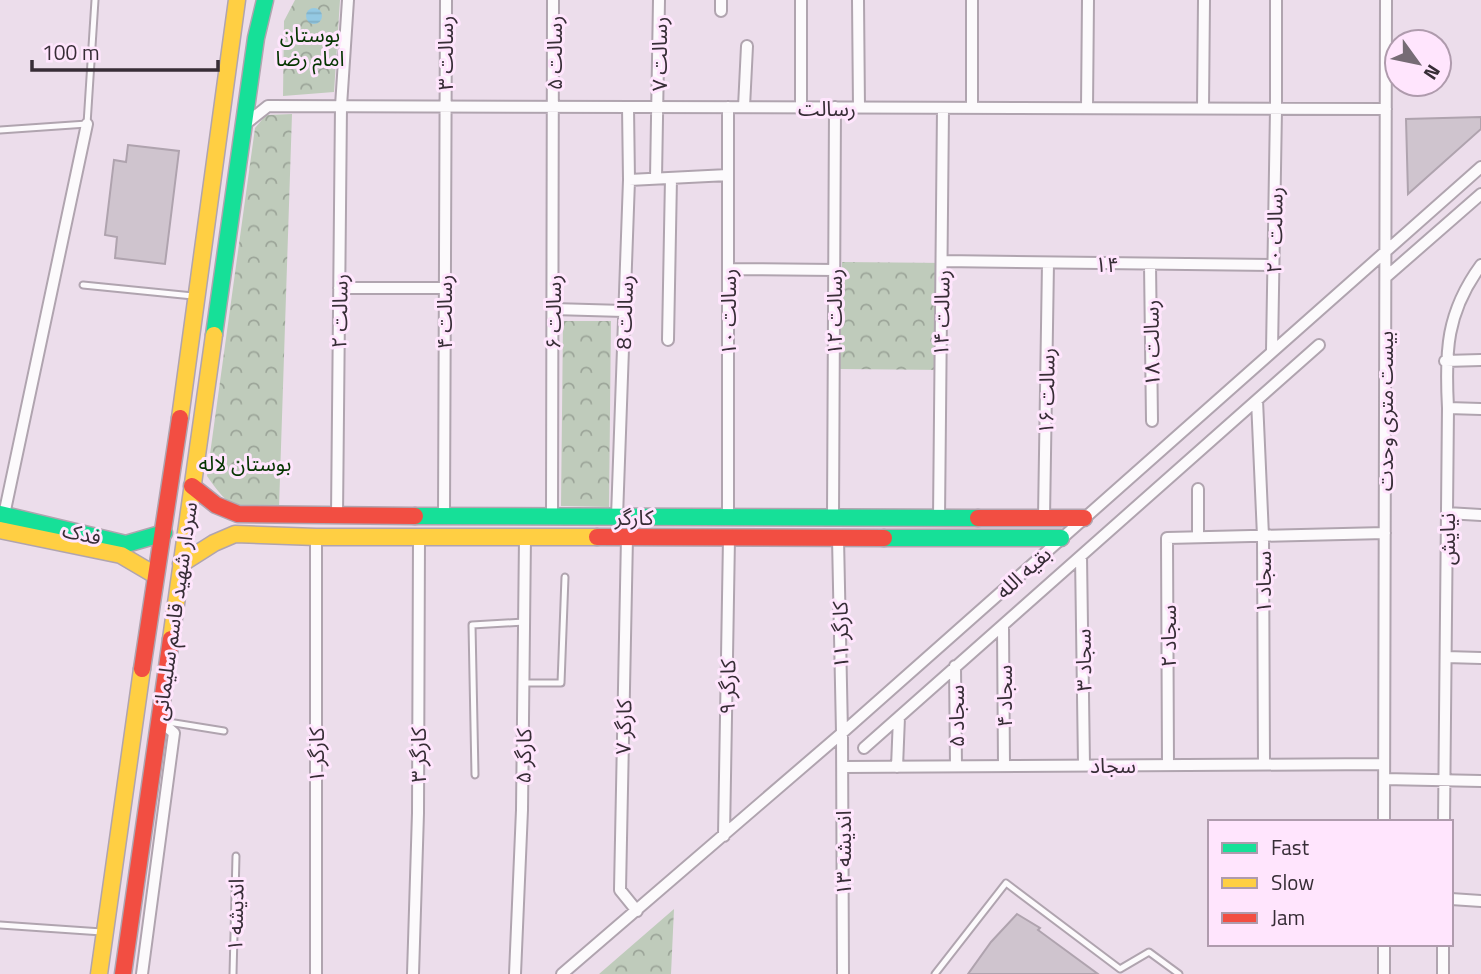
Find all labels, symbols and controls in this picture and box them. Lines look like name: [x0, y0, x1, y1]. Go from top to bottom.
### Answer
street label: رسالت ۳: [429, 16, 461, 90]
street label: رسالت ۵: [538, 16, 570, 90]
street label: رسالت ۷: [643, 17, 675, 91]
park label: بوستان امام رضا: [275, 18, 345, 75]
scale bar: [32, 28, 217, 72]
north arrow: [1383, 28, 1453, 98]
text: 100 m: [42, 36, 99, 68]
text: N: [1417, 59, 1448, 86]
street label: رسالت: [798, 92, 856, 124]
street label: رسالت ۲۰: [1257, 186, 1291, 274]
street label: ۱۴: [1095, 248, 1119, 280]
street label: رسالت ۱۰: [712, 269, 744, 355]
street label: رسالت ۱۲: [818, 269, 850, 355]
street label: رسالت ۱۴: [924, 269, 958, 357]
street label: رسالت ۲: [322, 273, 356, 349]
street label: رسالت 8: [607, 274, 641, 350]
street label: رسالت ۴: [428, 275, 460, 349]
street label: رسالت ۶: [537, 275, 569, 349]
street label: رسالت ۱۸: [1134, 299, 1168, 387]
street label: بیست متری وحدت: [1369, 331, 1401, 491]
street label: رسالت ۱۶: [1029, 347, 1063, 435]
park label: بوستان لاله: [199, 447, 291, 479]
street label: سردار شهید قاسم سلیمانی: [143, 500, 205, 722]
street label: کارگر: [614, 501, 654, 533]
street label: فدک: [59, 513, 105, 553]
street label: نیایش: [1431, 513, 1463, 565]
street label: بقیه الله: [988, 538, 1058, 606]
street label: سجاد ۱: [1247, 551, 1279, 613]
street label: کارگر ۱۱: [823, 601, 857, 669]
street label: سجاد ۲: [1152, 605, 1184, 667]
street label: سجاد ۳: [1066, 628, 1100, 692]
street label: کارگر ۹: [711, 659, 743, 715]
street label: سجاد ۴: [988, 665, 1020, 727]
street label: سجاد ۵: [940, 685, 972, 747]
street label: کارگر ۷: [607, 699, 639, 755]
street label: کارگر ۱: [300, 727, 332, 783]
street label: کارگر ۳: [402, 727, 434, 783]
street label: کارگر ۵: [507, 728, 539, 784]
street label: سجاد: [1090, 749, 1136, 781]
street label: اندیشه ۱۳: [827, 811, 859, 895]
legend: [1208, 820, 1453, 946]
text: Fast: [1271, 831, 1310, 863]
text: Slow: [1271, 866, 1314, 898]
street label: اندیشه ۱: [218, 878, 252, 952]
text: Jam: [1271, 901, 1305, 933]

